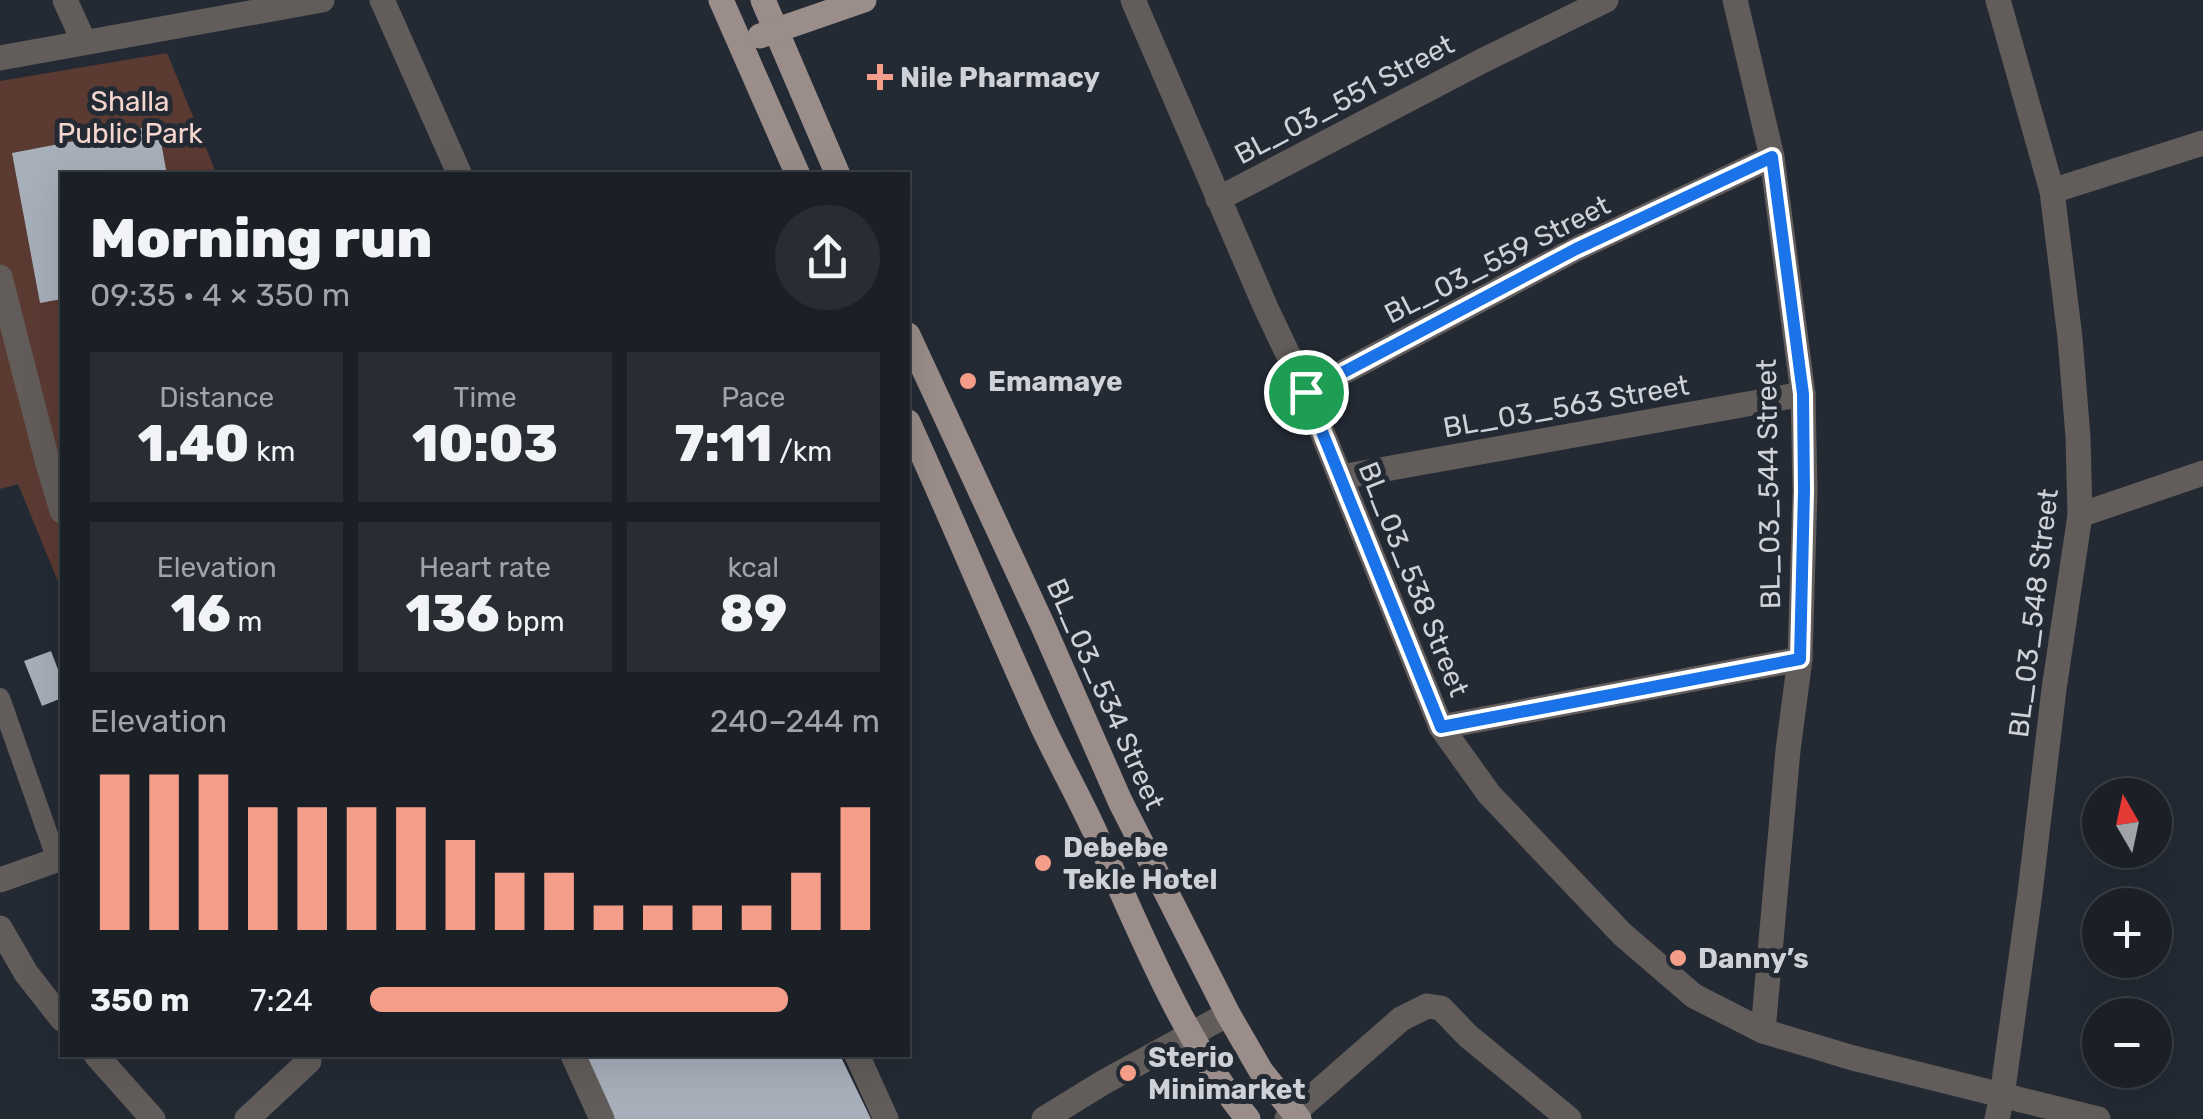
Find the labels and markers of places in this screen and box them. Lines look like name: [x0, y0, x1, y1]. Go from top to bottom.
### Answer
place label: Nile Pharmacy: [900, 61, 1100, 94]
marker: Nile Pharmacy: [869, 66, 891, 88]
pin: [1264, 350, 1349, 435]
place label: Emamaye: [988, 365, 1123, 398]
marker: Emamaye: [957, 370, 979, 392]
place label: Debebe Tekle Hotel: [1063, 831, 1217, 896]
marker: Debebe Tekle Hotel: [1032, 852, 1054, 874]
place label: Danny’s: [1698, 942, 1809, 975]
marker: Danny’s: [1667, 947, 1689, 969]
place label: Sterio Minimarket: [1148, 1041, 1305, 1106]
marker: Sterio Minimarket: [1117, 1062, 1139, 1084]

